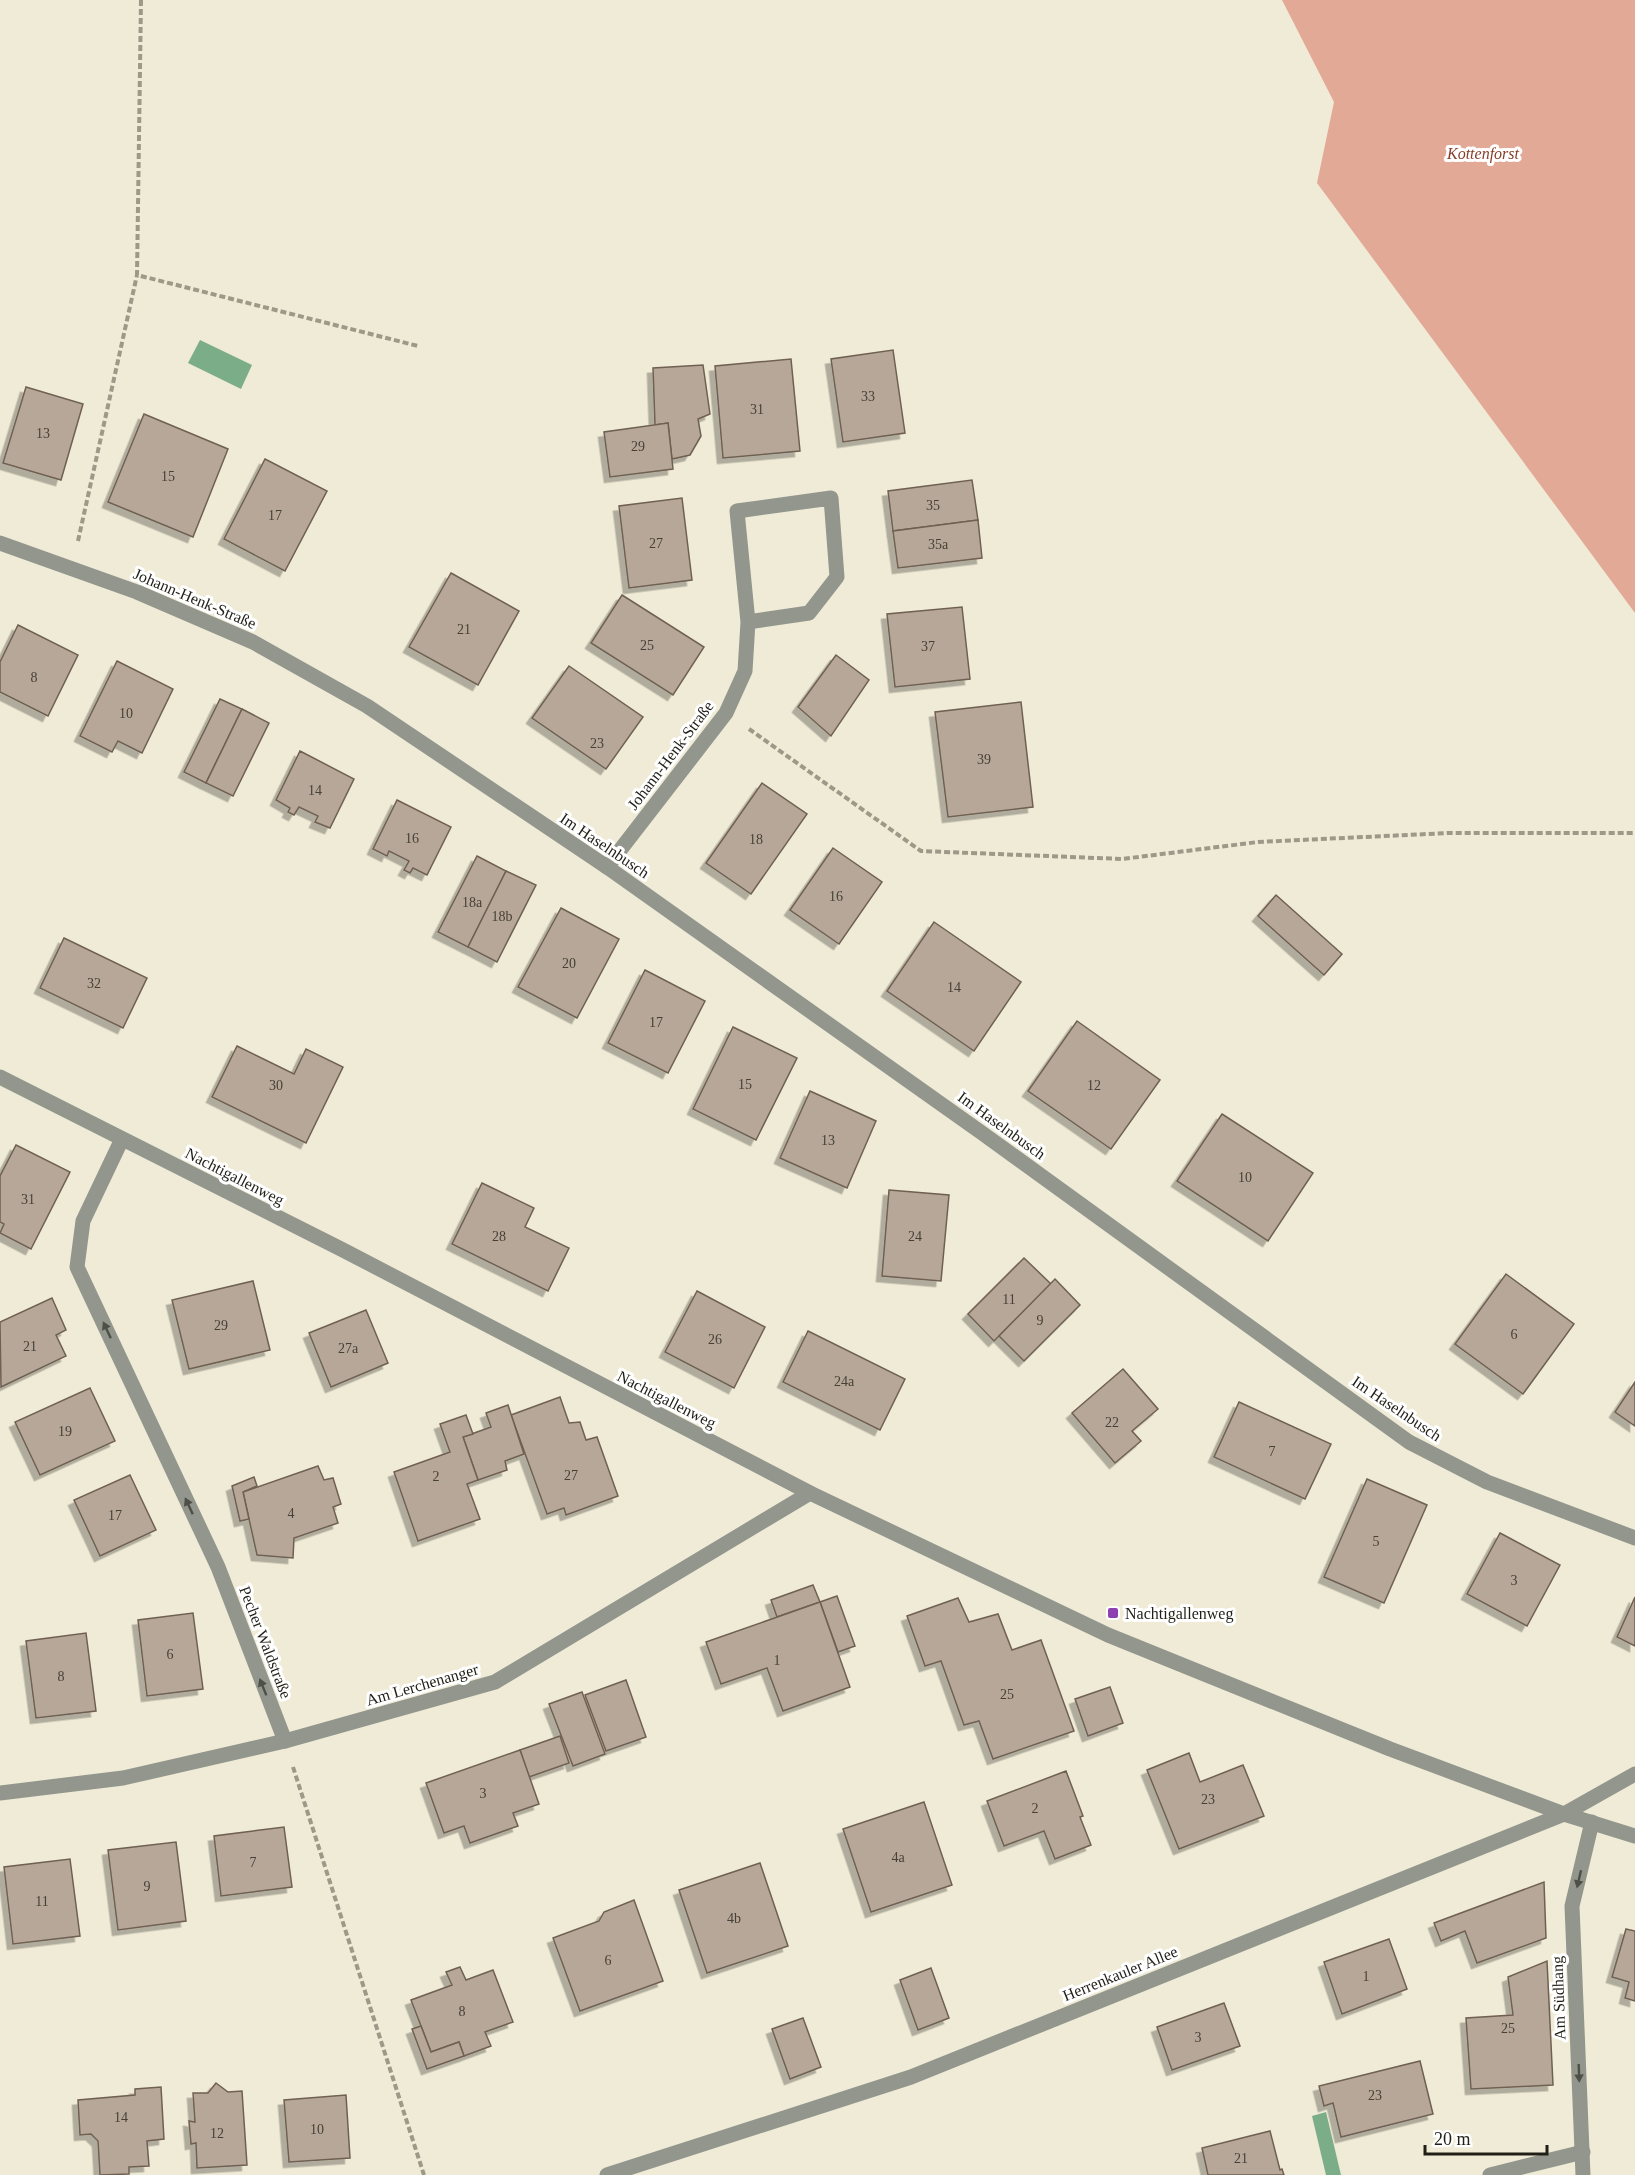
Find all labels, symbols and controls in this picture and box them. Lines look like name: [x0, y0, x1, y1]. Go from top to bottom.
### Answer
park label: Kottenforst: [1446, 145, 1520, 163]
house number: 33: [861, 389, 875, 404]
house number: 31: [750, 402, 764, 417]
house number: 13: [36, 426, 50, 441]
house number: 29: [631, 439, 645, 454]
house number: 15: [161, 469, 175, 484]
house number: 35: [926, 498, 940, 513]
house number: 17: [268, 508, 282, 523]
house number: 27: [649, 536, 663, 551]
house number: 35a: [928, 537, 949, 552]
street label: Johann-Henk-Straße: [131, 565, 259, 632]
house number: 21: [457, 622, 471, 637]
house number: 25: [640, 638, 654, 653]
house number: 37: [921, 639, 935, 654]
house number: 8: [31, 670, 38, 685]
street label: Johann-Henk-Straße: [624, 698, 717, 813]
house number: 10: [119, 706, 133, 721]
house number: 23: [590, 736, 604, 751]
house number: 39: [977, 752, 991, 767]
house number: 14: [308, 783, 322, 798]
street label: Im Haselnbusch: [557, 809, 652, 881]
house number: 16: [405, 831, 419, 846]
house number: 18: [749, 832, 763, 847]
house number: 16: [829, 889, 843, 904]
house number: 18a: [462, 895, 483, 910]
house number: 18b: [492, 909, 513, 924]
house number: 20: [562, 956, 576, 971]
house number: 32: [87, 976, 101, 991]
house number: 14: [947, 980, 961, 995]
house number: 17: [649, 1015, 663, 1030]
house number: 15: [738, 1077, 752, 1092]
house number: 30: [269, 1078, 283, 1093]
house number: 12: [1087, 1078, 1101, 1093]
street label: Im Haselnbusch: [955, 1088, 1049, 1163]
house number: 13: [821, 1133, 835, 1148]
street label: Nachtigallenweg: [182, 1144, 287, 1210]
house number: 10: [1238, 1170, 1252, 1185]
house number: 31: [21, 1192, 35, 1207]
house number: 28: [492, 1229, 506, 1244]
house number: 24: [908, 1229, 922, 1244]
house number: 11: [1002, 1292, 1016, 1307]
house number: 9: [1037, 1313, 1044, 1328]
house number: 29: [214, 1318, 228, 1333]
one-way arrow: [102, 1321, 111, 1338]
house number: 6: [1511, 1327, 1518, 1342]
house number: 26: [708, 1332, 722, 1347]
house number: 21: [23, 1339, 37, 1354]
house number: 27a: [338, 1341, 359, 1356]
street label: Nachtigallenweg: [614, 1367, 719, 1433]
street label: Im Haselnbusch: [1349, 1372, 1444, 1444]
house number: 24a: [834, 1374, 855, 1389]
house number: 22: [1105, 1415, 1119, 1430]
house number: 19: [58, 1424, 72, 1439]
house number: 7: [1269, 1444, 1276, 1459]
house number: 27: [564, 1468, 578, 1483]
house number: 2: [433, 1469, 440, 1484]
one-way arrow: [185, 1498, 194, 1515]
house number: 4: [288, 1506, 295, 1521]
house number: 17: [108, 1508, 122, 1523]
house number: 5: [1373, 1534, 1380, 1549]
house number: 3: [1511, 1573, 1518, 1588]
street label: Pecher Waldstraße: [236, 1584, 295, 1701]
place label: Nachtigallenweg: [1125, 1605, 1233, 1623]
marker: Nachtigallenweg: [1106, 1606, 1120, 1620]
house number: 6: [167, 1647, 174, 1662]
house number: 1: [774, 1653, 781, 1668]
street label: Am Lerchenanger: [364, 1660, 481, 1710]
house number: 8: [58, 1669, 65, 1684]
one-way arrow: [258, 1677, 268, 1695]
house number: 25: [1000, 1687, 1014, 1702]
house number: 3: [480, 1786, 487, 1801]
house number: 23: [1201, 1792, 1215, 1807]
house number: 2: [1032, 1801, 1039, 1816]
house number: 4a: [891, 1850, 905, 1865]
house number: 7: [250, 1855, 257, 1870]
one-way arrow: [1573, 1870, 1583, 1888]
house number: 9: [144, 1879, 151, 1894]
house number: 11: [35, 1894, 49, 1909]
house number: 4b: [727, 1911, 741, 1926]
street label: Herrenkauler Allee: [1060, 1943, 1180, 2004]
house number: 6: [605, 1953, 612, 1968]
street label: Am Südhang: [1549, 1956, 1569, 2040]
house number: 1: [1363, 1969, 1370, 1984]
house number: 8: [459, 2004, 466, 2019]
house number: 25: [1501, 2021, 1515, 2036]
house number: 3: [1195, 2030, 1202, 2045]
one-way arrow: [1575, 2064, 1584, 2083]
house number: 23: [1368, 2088, 1382, 2103]
house number: 14: [114, 2110, 128, 2125]
scale bar: [1425, 2118, 1546, 2156]
house number: 10: [310, 2122, 324, 2137]
house number: 12: [210, 2126, 224, 2141]
text: 20 m: [1434, 2129, 1471, 2149]
house number: 21: [1234, 2151, 1248, 2166]

